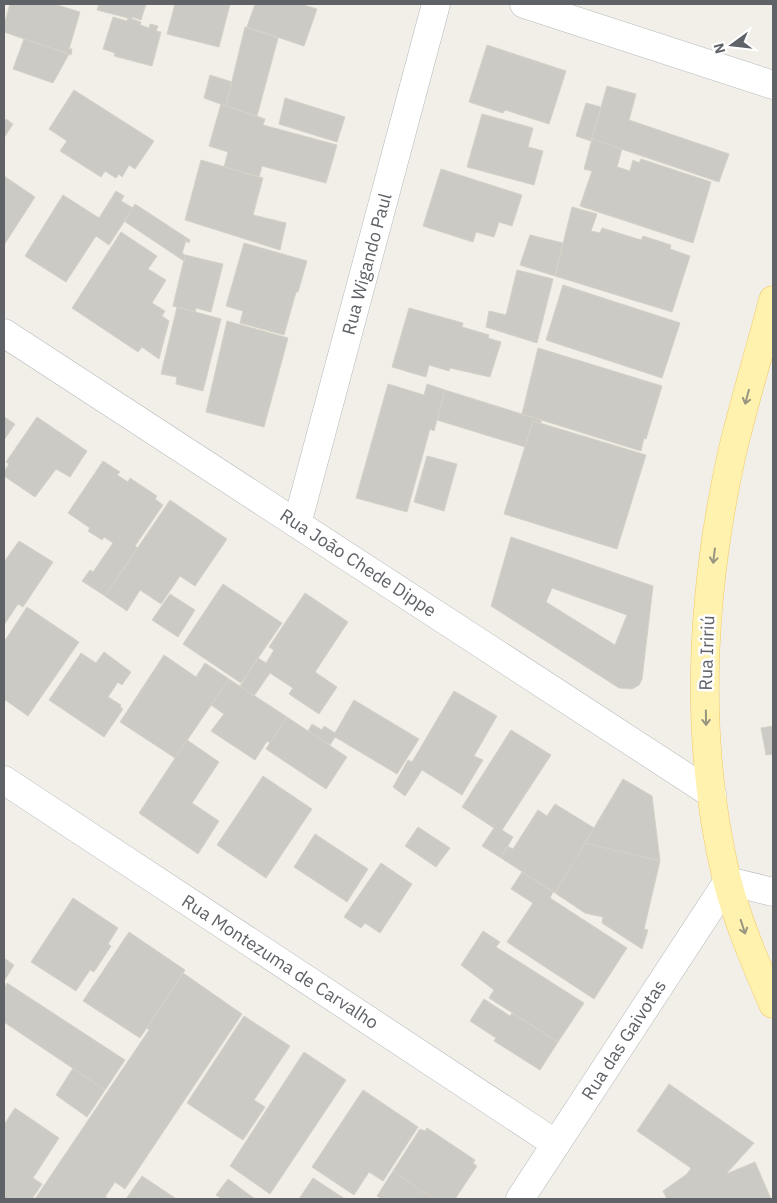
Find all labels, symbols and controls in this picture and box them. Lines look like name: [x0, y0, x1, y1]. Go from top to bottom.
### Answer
north arrow: [707, 20, 757, 70]
text: N: [709, 41, 729, 56]
street label: Rua Wigando Paul: [337, 190, 397, 337]
one-way arrow: [742, 389, 751, 405]
street label: Rua João Chede Dippe: [276, 503, 441, 622]
one-way arrow: [709, 548, 719, 564]
street label: Rua Iririú: [694, 615, 719, 691]
one-way arrow: [701, 710, 711, 726]
street label: Rua Montezuma de Carvalho: [177, 889, 383, 1034]
one-way arrow: [738, 919, 748, 935]
street label: Rua das Gaivotas: [576, 975, 671, 1104]

